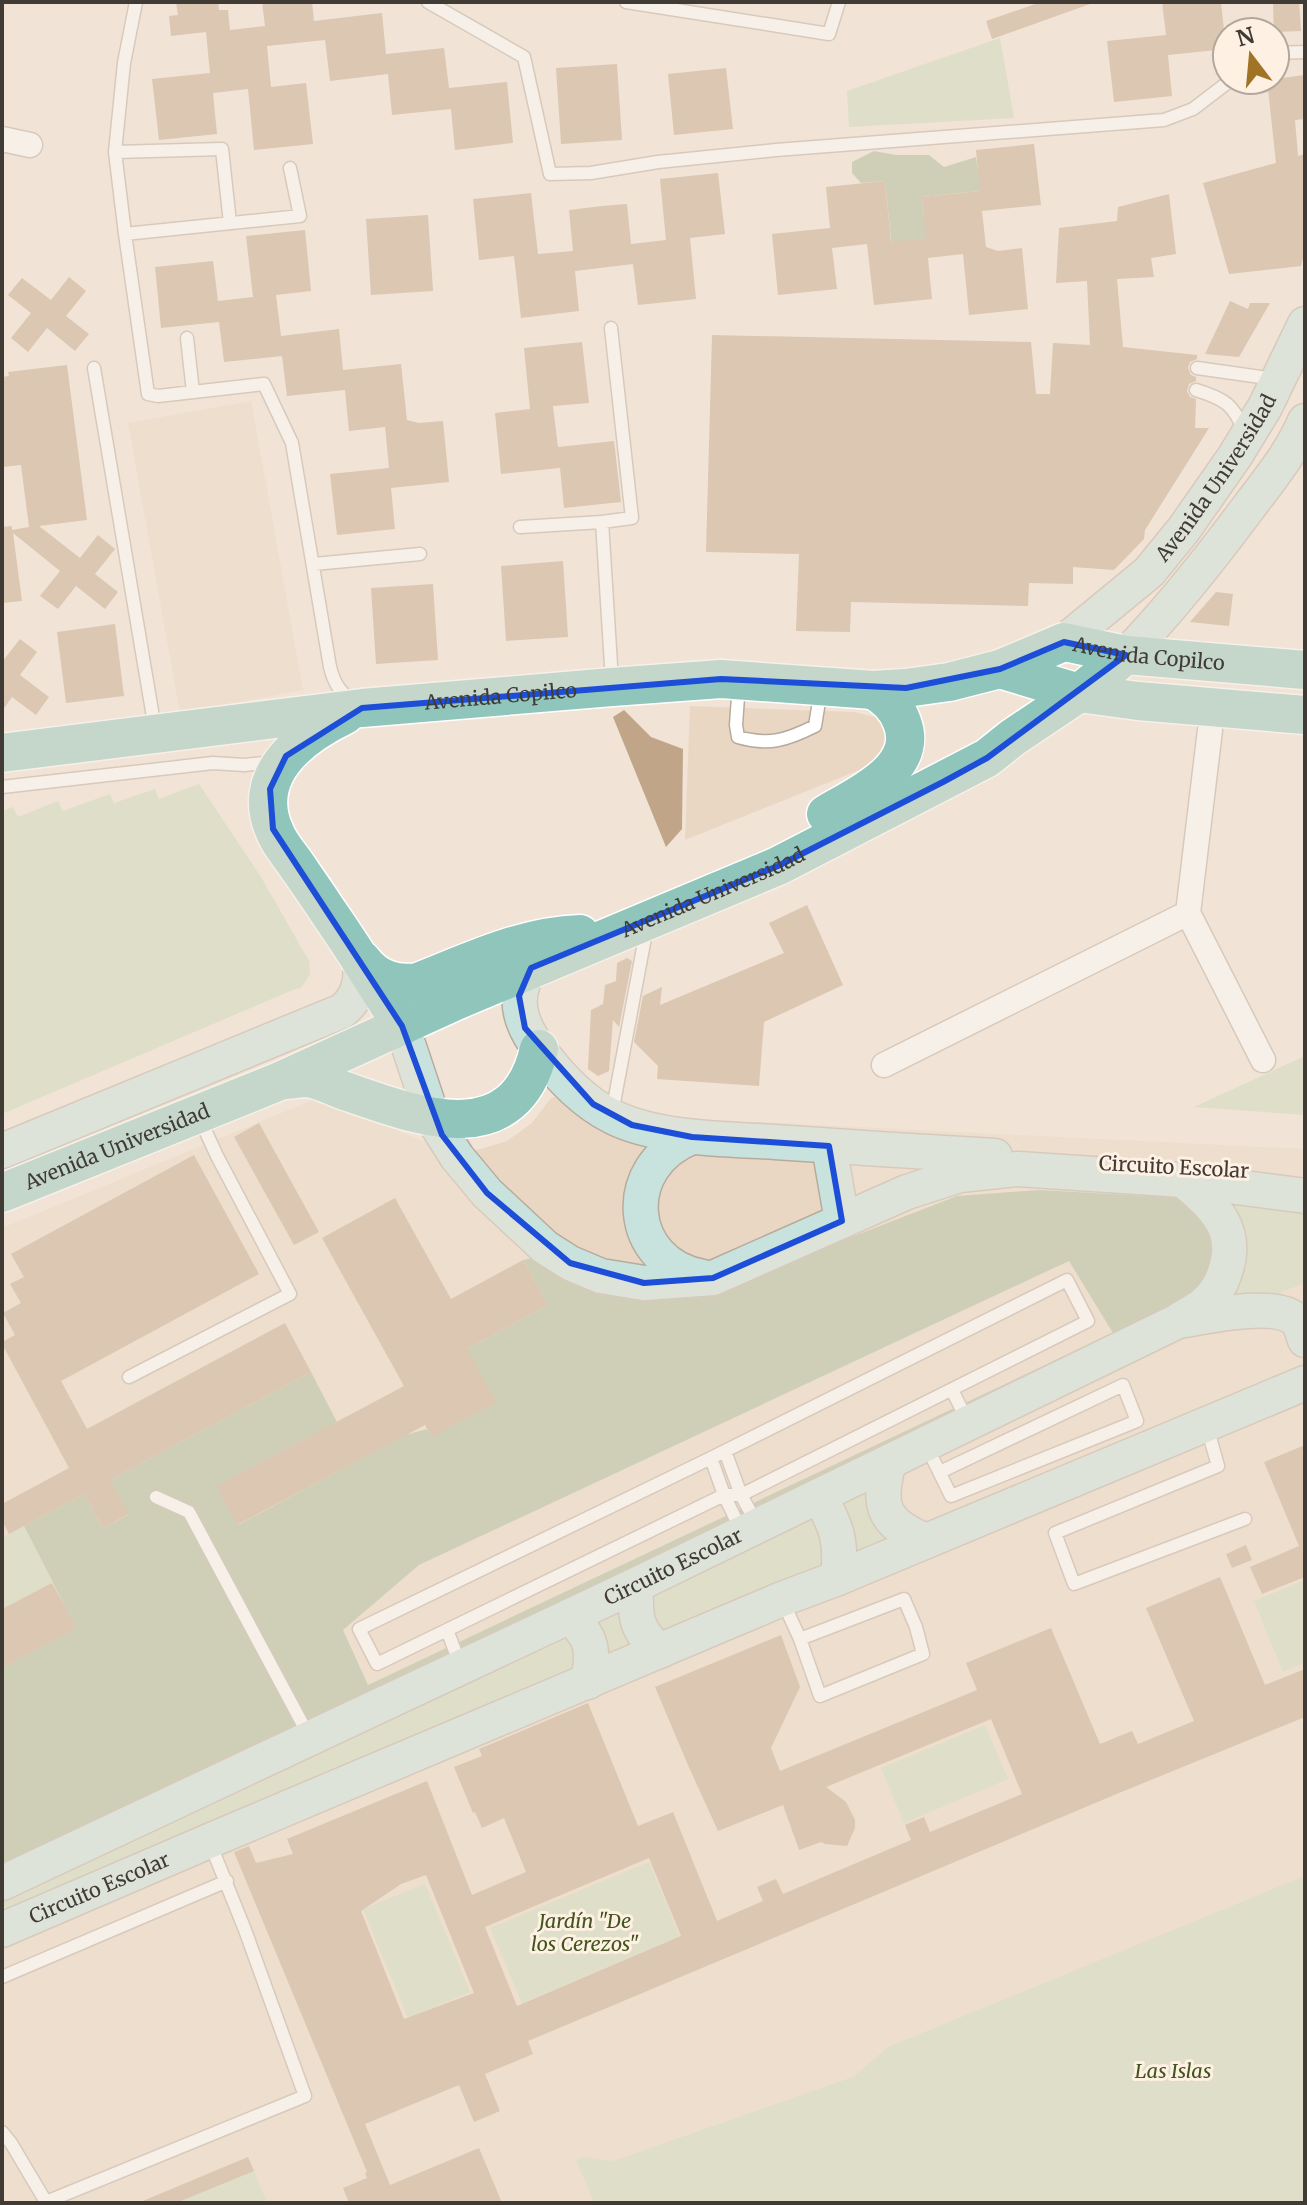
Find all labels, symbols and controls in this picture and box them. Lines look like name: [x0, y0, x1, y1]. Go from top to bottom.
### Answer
north arrow: [1211, 16, 1291, 96]
text: N: [1233, 21, 1258, 53]
street label: Avenida Universidad: [1149, 390, 1281, 567]
street label: Avenida Copilco: [1070, 631, 1226, 675]
street label: Avenida Copilco: [423, 677, 578, 715]
street label: Avenida Universidad: [616, 841, 809, 943]
street label: Avenida Universidad: [20, 1098, 213, 1195]
street label: Circuito Escolar: [1098, 1150, 1250, 1183]
street label: Circuito Escolar: [600, 1522, 746, 1610]
street label: Circuito Escolar: [25, 1846, 173, 1929]
park label: Jardín "De los Cerezos": [531, 1908, 639, 1956]
park label: Las Islas: [1135, 2058, 1211, 2083]

